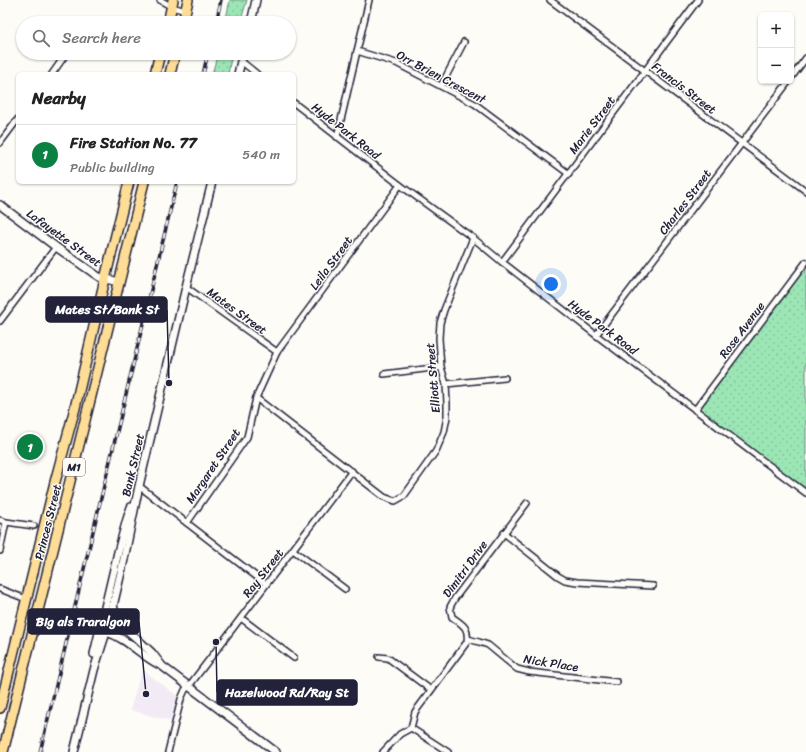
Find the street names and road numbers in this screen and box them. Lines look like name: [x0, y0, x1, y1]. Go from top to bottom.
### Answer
street label: Orr Brien Crescent: [392, 44, 491, 110]
street label: Francis Street: [647, 56, 721, 120]
street label: Marie Street: [563, 91, 621, 159]
street label: Hyde Park Road: [306, 97, 386, 166]
street label: Charles Street: [653, 164, 717, 240]
street label: Lafayette Street: [22, 203, 106, 273]
street label: Leila Street: [304, 231, 358, 295]
street label: Mates Street: [202, 281, 272, 341]
street label: Hyde Park Road: [563, 293, 643, 361]
street label: Rose Avenue: [713, 297, 771, 363]
street label: Elliott Street: [419, 342, 447, 414]
street label: Margaret Street: [180, 424, 246, 508]
street label: Bank Street: [115, 431, 151, 499]
road number: M1: [63, 458, 85, 476]
street label: Princes Street: [28, 482, 68, 562]
street label: Dimitri Drive: [436, 536, 494, 602]
street label: Ray Street: [237, 544, 289, 602]
street label: Nick Place: [522, 648, 580, 678]

